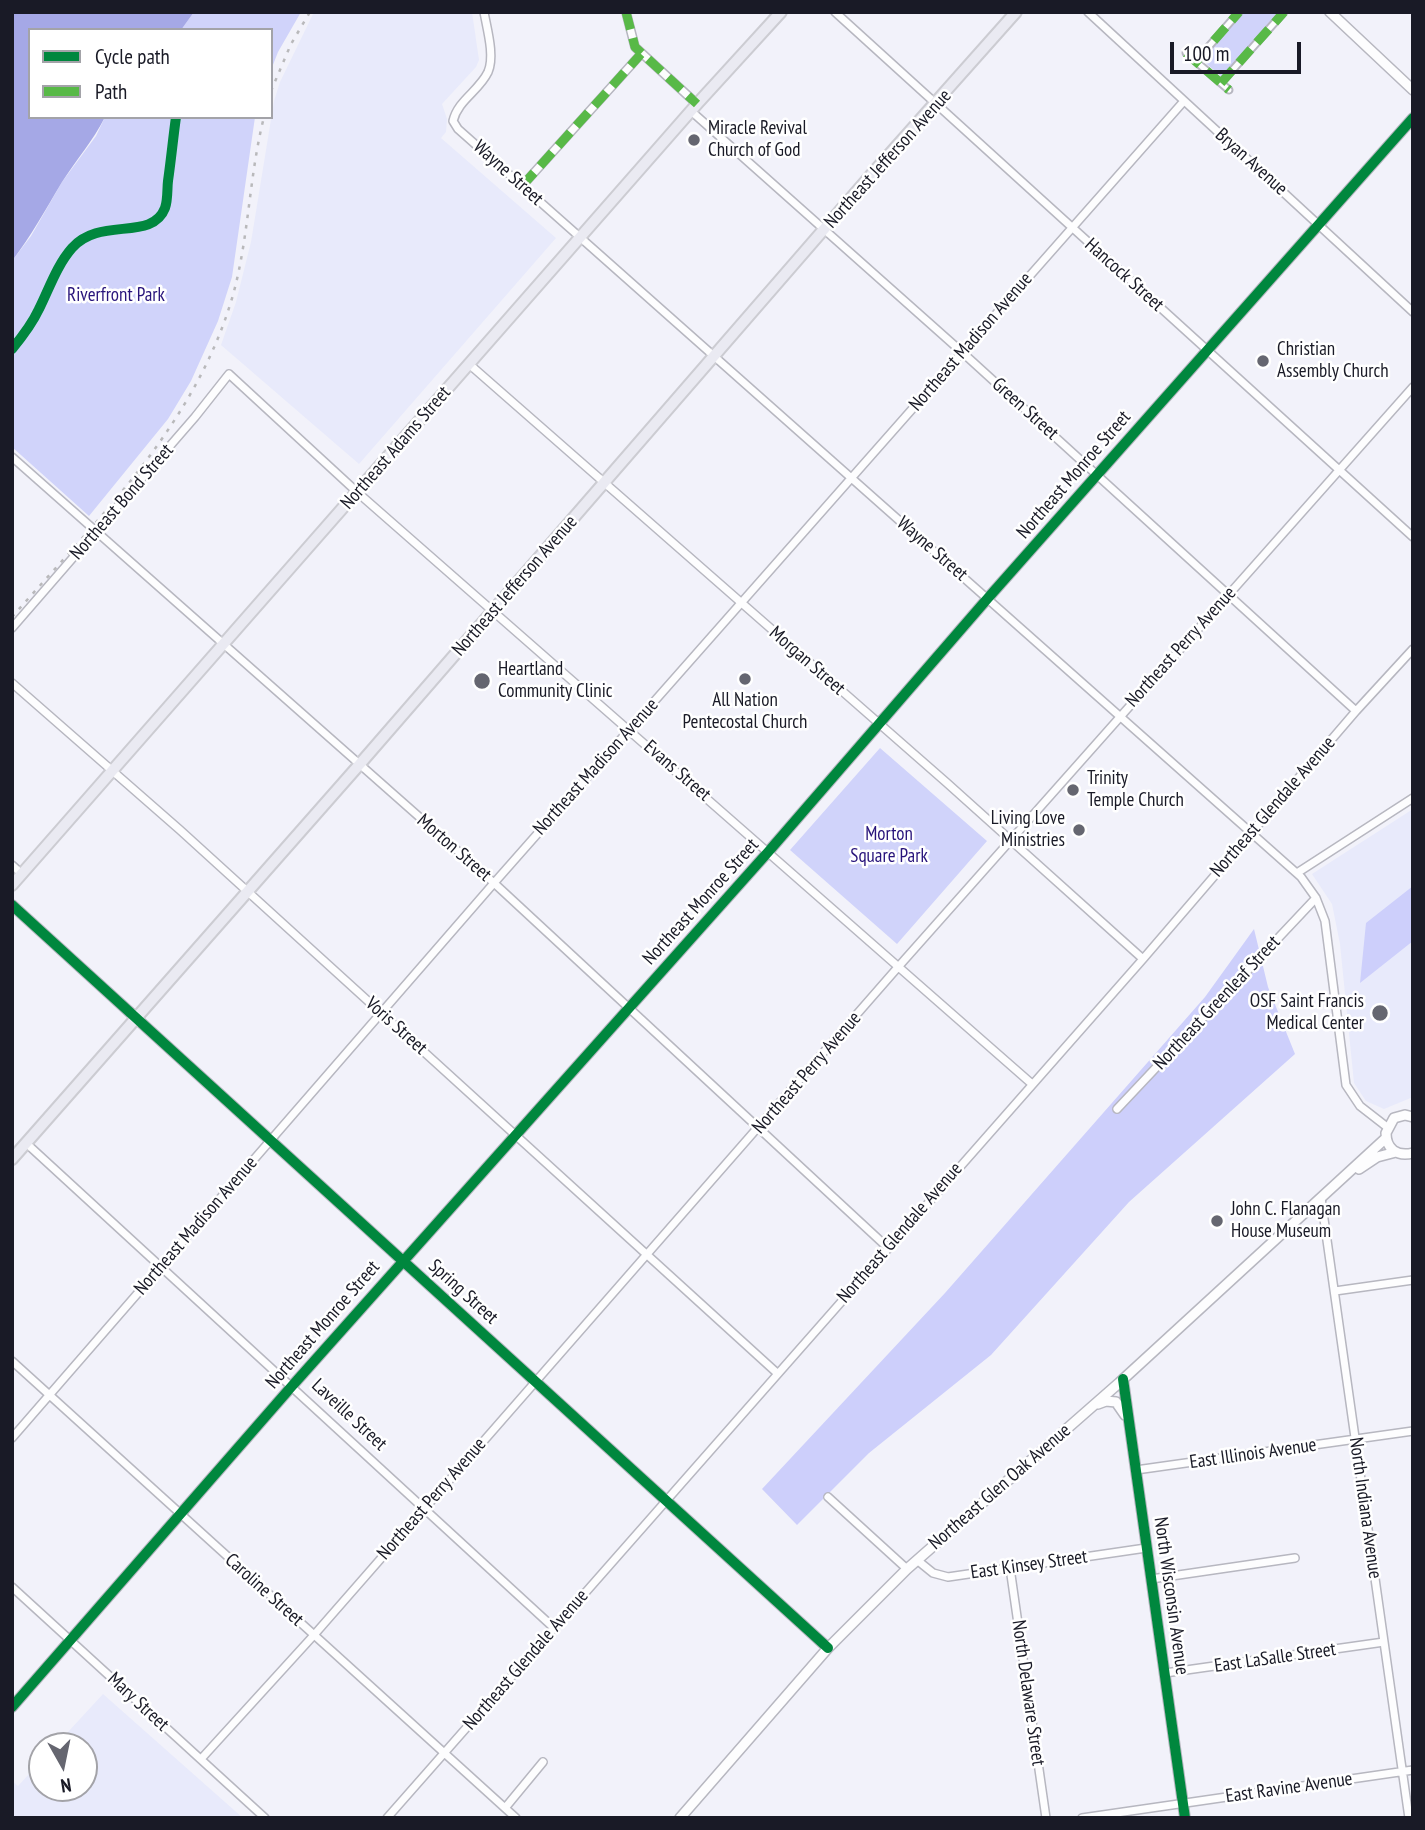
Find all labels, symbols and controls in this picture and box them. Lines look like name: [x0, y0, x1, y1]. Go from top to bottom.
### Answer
legend: [28, 28, 273, 119]
scale bar: [1173, 28, 1304, 72]
text: 100 m: [1183, 40, 1229, 67]
text: Cycle path: [95, 43, 170, 70]
text: Path: [95, 78, 127, 105]
street label: Northeast Jefferson Avenue: [820, 85, 956, 233]
place label: Miracle Revival Church of God: [708, 118, 807, 162]
street label: Bryan Avenue: [1210, 124, 1292, 200]
marker: Miracle Revival Church of God: [686, 132, 702, 148]
street label: Wayne Street: [468, 136, 548, 210]
street label: Hancock Street: [1080, 234, 1168, 316]
street label: Northeast Madison Avenue: [905, 268, 1037, 416]
park label: Riverfront Park: [67, 285, 165, 307]
place label: Christian Assembly Church: [1277, 339, 1389, 383]
marker: Christian Assembly Church: [1255, 353, 1271, 369]
street label: Green Street: [987, 373, 1063, 445]
street label: Northeast Adams Street: [336, 382, 456, 514]
street label: Northeast Monroe Street: [1012, 406, 1136, 544]
street label: Northeast Bond Street: [66, 439, 178, 565]
street label: Northeast Jefferson Avenue: [448, 511, 582, 661]
street label: Wayne Street: [892, 512, 972, 586]
street label: Northeast Perry Avenue: [1121, 582, 1241, 712]
street label: Morgan Street: [764, 622, 850, 700]
place label: Heartland Community Clinic: [498, 659, 613, 703]
marker: Heartland Community Clinic: [472, 671, 492, 691]
marker: All Nation Pentecostal Church: [737, 671, 753, 687]
place label: All Nation Pentecostal Church: [683, 690, 807, 734]
street label: Northeast Madison Avenue: [529, 694, 663, 840]
street label: Northeast Glendale Avenue: [1206, 732, 1340, 882]
street label: Evans Street: [639, 736, 715, 806]
place label: Trinity Temple Church: [1087, 768, 1184, 812]
marker: Trinity Temple Church: [1065, 782, 1081, 798]
place label: Living Love Ministries: [991, 808, 1065, 852]
street label: Morton Street: [412, 810, 496, 886]
marker: Living Love Ministries: [1071, 822, 1087, 838]
park label: Morton Square Park: [850, 824, 928, 868]
street label: Northeast Monroe Street: [638, 834, 764, 970]
street label: Northeast Greenleaf Street: [1149, 931, 1285, 1075]
place label: OSF Saint Francis Medical Center: [1250, 991, 1364, 1035]
street label: Voris Street: [360, 992, 432, 1060]
marker: OSF Saint Francis Medical Center: [1370, 1003, 1390, 1023]
street label: Northeast Perry Avenue: [748, 1007, 866, 1139]
street label: Northeast Madison Avenue: [130, 1152, 262, 1300]
street label: Northeast Glendale Avenue: [833, 1158, 967, 1308]
place label: John C. Flanagan House Museum: [1231, 1199, 1341, 1243]
marker: John C. Flanagan House Museum: [1209, 1213, 1225, 1229]
street label: Spring Street: [424, 1255, 502, 1329]
street label: Northeast Monroe Street: [261, 1256, 385, 1394]
street label: Laveille Street: [307, 1374, 391, 1456]
street label: Northeast Glen Oak Avenue: [924, 1419, 1076, 1555]
street label: Northeast Perry Avenue: [373, 1433, 491, 1565]
street label: East Illinois Avenue: [1188, 1434, 1318, 1474]
street label: North Indiana Avenue: [1344, 1436, 1386, 1580]
street label: North Wisconsin Avenue: [1149, 1516, 1193, 1676]
street label: East Kinsey Street: [969, 1546, 1089, 1584]
street label: Caroline Street: [220, 1549, 308, 1631]
street label: Northeast Glendale Avenue: [459, 1585, 593, 1735]
street label: North Delaware Street: [1006, 1619, 1050, 1767]
street label: East LaSalle Street: [1213, 1638, 1337, 1678]
street label: Mary Street: [103, 1668, 173, 1736]
north arrow: [28, 1732, 98, 1802]
street label: East Ravine Avenue: [1224, 1768, 1354, 1808]
text: N: [59, 1773, 73, 1798]

